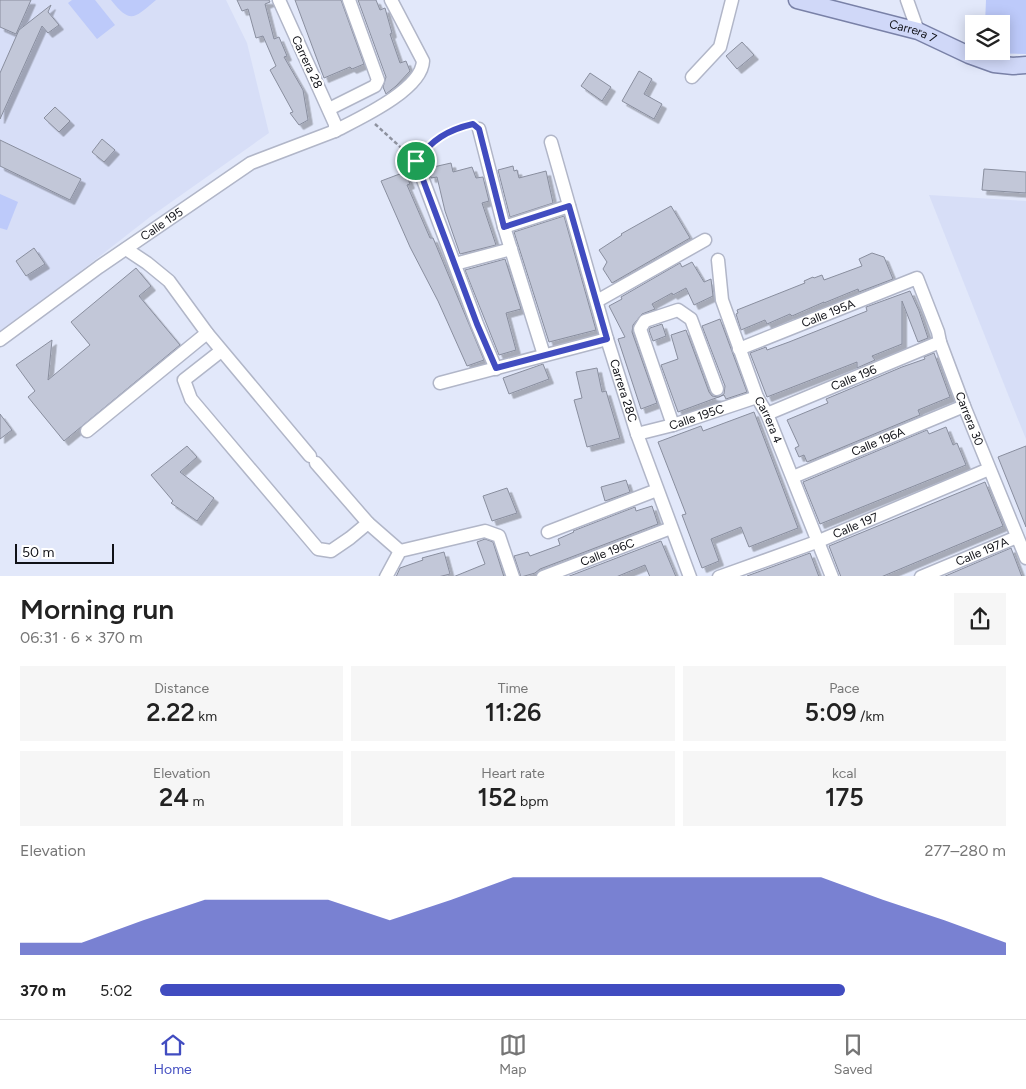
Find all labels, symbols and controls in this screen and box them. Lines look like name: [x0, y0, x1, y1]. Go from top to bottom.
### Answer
map controls: [965, 15, 1010, 60]
button: layers: [965, 15, 1010, 60]
street label: Carrera 7: [888, 17, 939, 46]
street label: Carrera 28: [289, 33, 325, 91]
pin: [395, 140, 437, 182]
icon: arrive: [402, 147, 430, 175]
street label: Calle 195: [138, 205, 186, 243]
street label: Calle 195A: [799, 296, 857, 330]
street label: Carrera 28C: [607, 357, 640, 424]
street label: Calle 196: [829, 362, 879, 394]
street label: Carrera 30: [952, 390, 987, 448]
street label: Carrera 4: [751, 394, 785, 446]
street label: Calle 195C: [667, 401, 726, 433]
street label: Calle 196A: [849, 424, 907, 459]
street label: Calle 197: [831, 510, 881, 541]
street label: Calle 197A: [953, 534, 1010, 569]
street label: Calle 196C: [578, 536, 637, 569]
scale bar: [15, 542, 114, 565]
text: 50 m: [22, 544, 54, 561]
text: Morning run: [20, 592, 174, 626]
button: share: [954, 593, 1006, 645]
text: 06:31 · 6 × 370 m: [20, 628, 143, 647]
text: Distance: [154, 680, 209, 697]
text: Time: [498, 680, 528, 697]
text: Pace: [829, 680, 859, 697]
text: 2.22: [146, 697, 195, 727]
text: 11:26: [485, 697, 541, 727]
text: 5:09: [805, 697, 857, 727]
text: km: [195, 708, 217, 725]
text: /km: [857, 708, 884, 725]
text: Elevation: [153, 765, 210, 782]
text: Heart rate: [481, 765, 545, 782]
text: kcal: [832, 765, 857, 782]
text: 24: [159, 782, 189, 812]
text: 152: [477, 782, 517, 812]
text: 175: [825, 782, 864, 812]
text: m: [189, 793, 204, 810]
text: bpm: [517, 793, 549, 810]
text: Elevation: [20, 841, 86, 860]
text: 277–280 m: [924, 841, 1006, 860]
text: 370 m: [20, 981, 66, 1000]
text: 5:02: [100, 981, 132, 1000]
tab: Home: [154, 1031, 192, 1078]
tab: Map: [499, 1031, 527, 1078]
tab: Saved: [834, 1031, 872, 1078]

